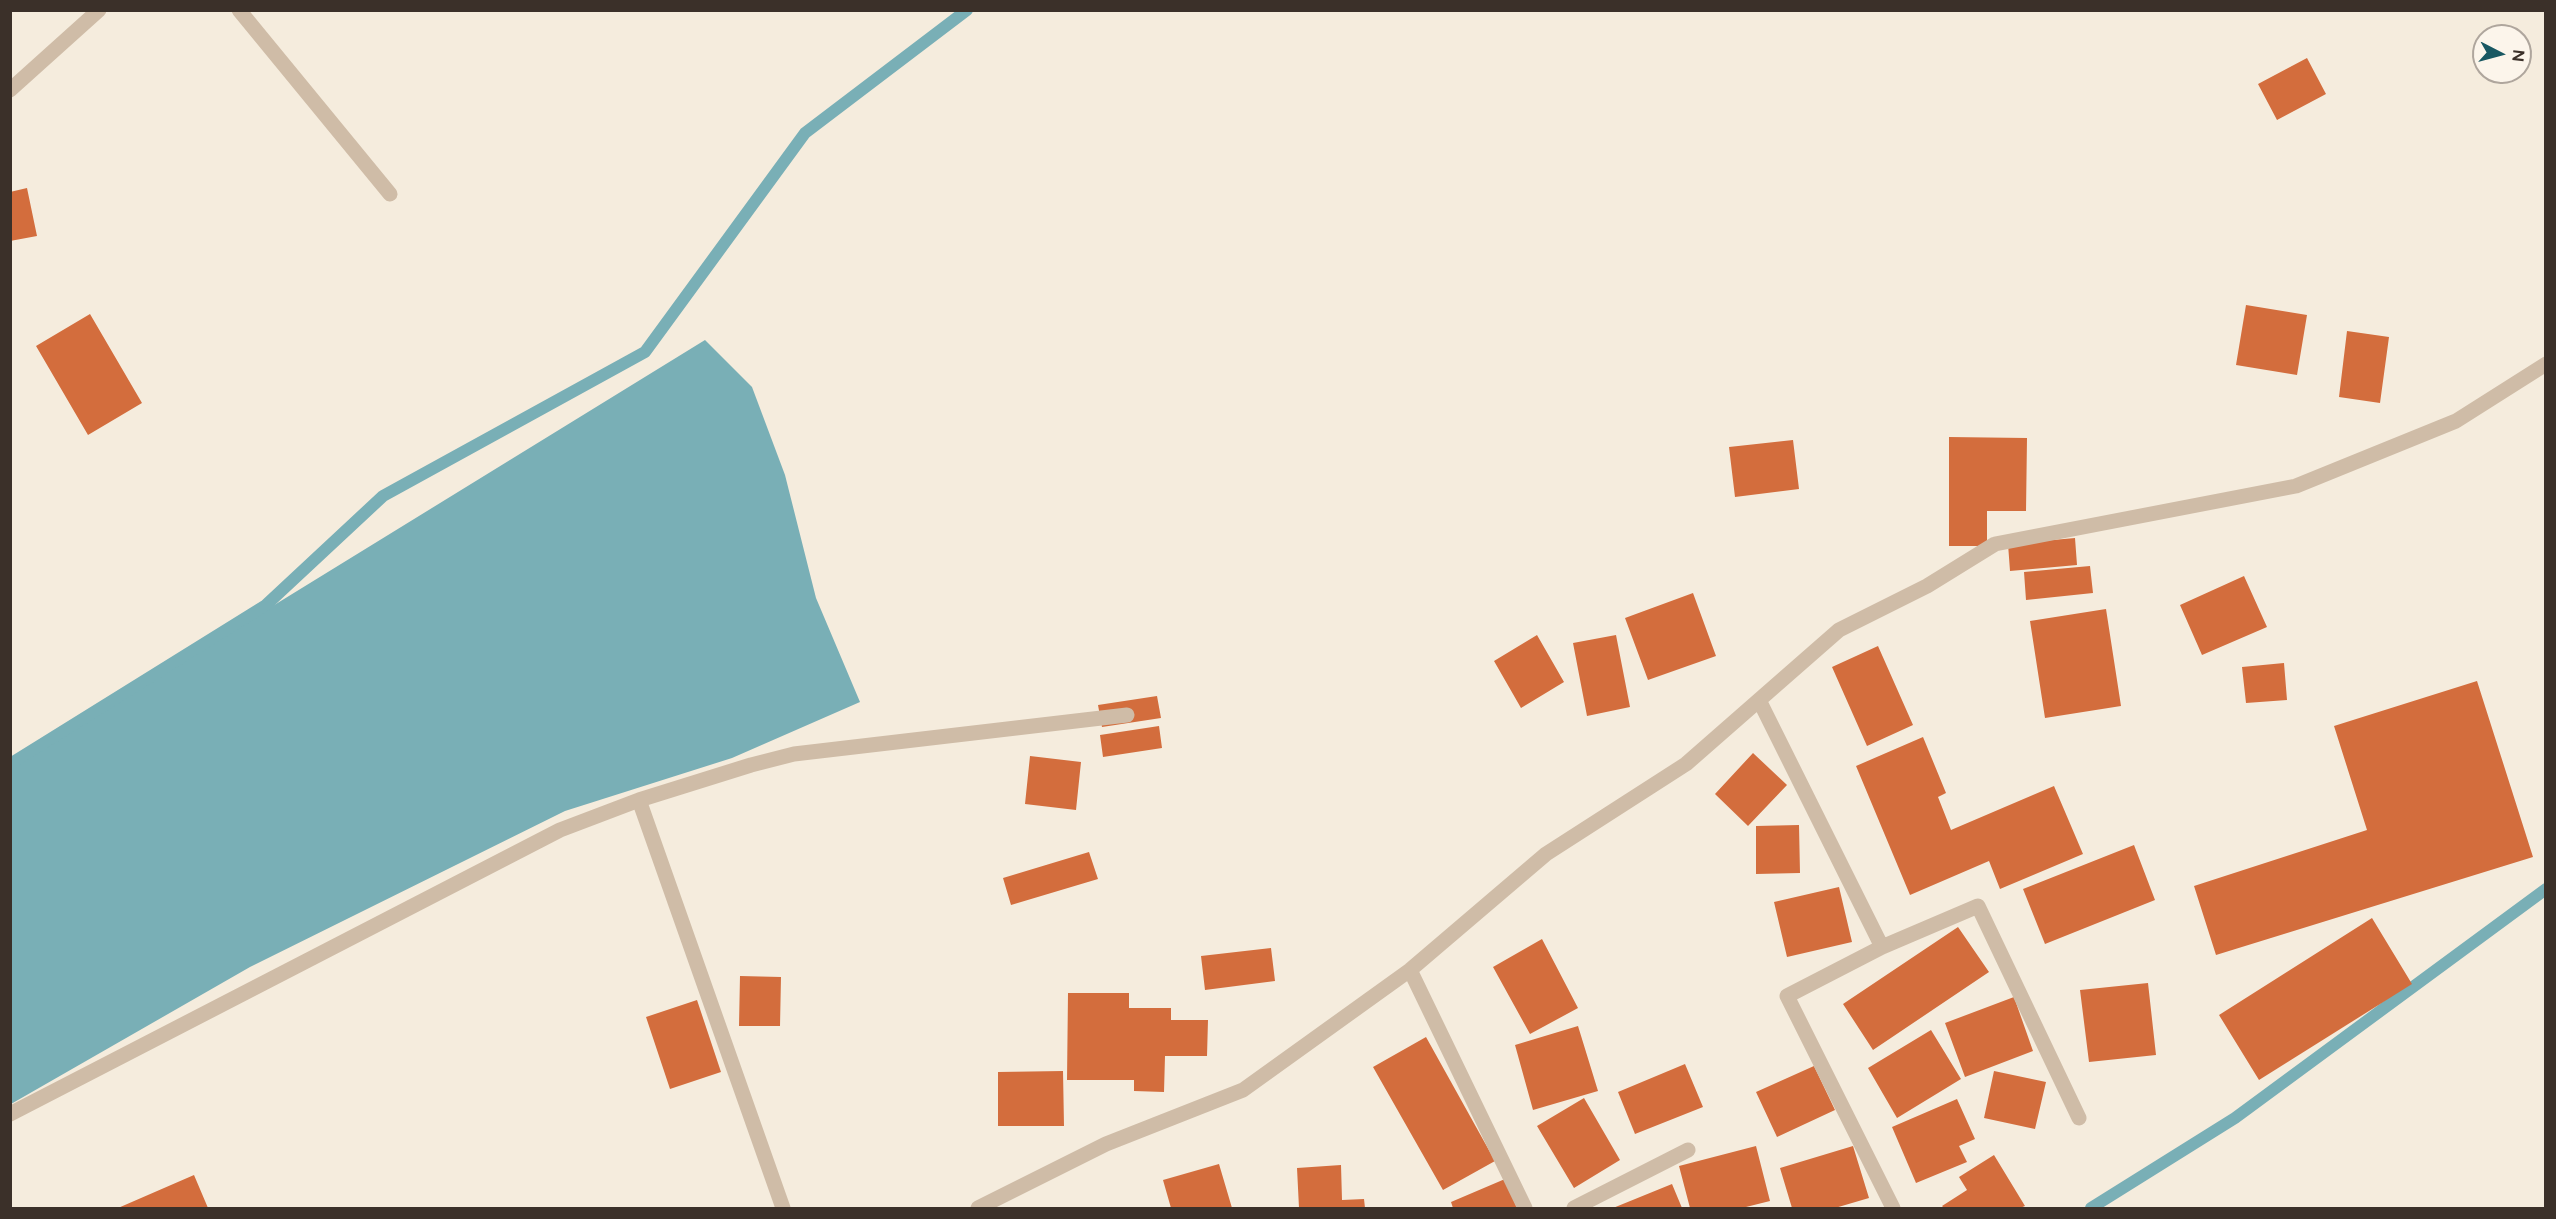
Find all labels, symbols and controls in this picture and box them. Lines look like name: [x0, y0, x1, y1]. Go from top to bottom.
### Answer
north arrow: [2472, 24, 2532, 84]
text: N: [2508, 49, 2529, 63]

